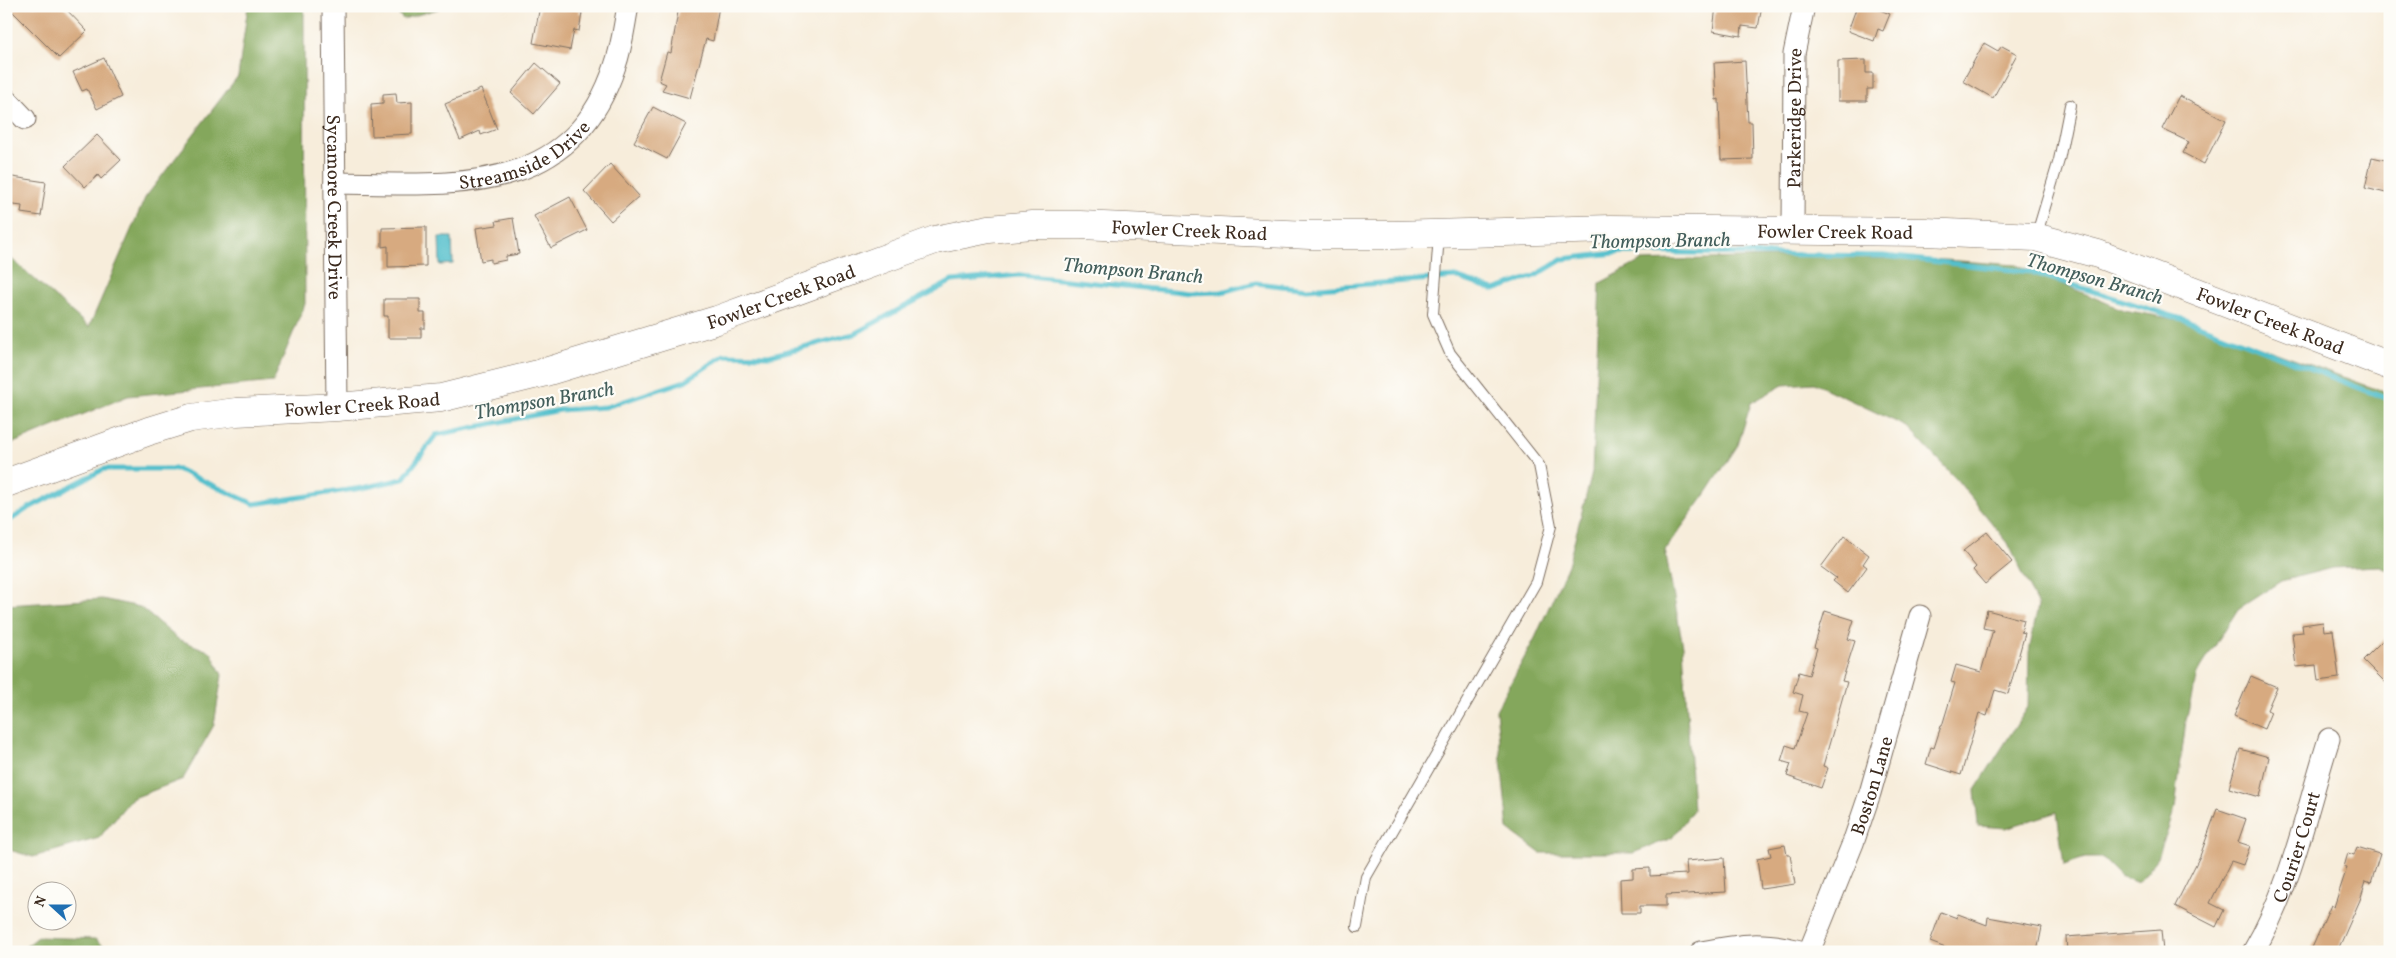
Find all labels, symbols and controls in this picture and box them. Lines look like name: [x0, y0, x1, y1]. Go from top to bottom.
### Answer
street label: Parkeridge Drive: [1782, 45, 1810, 189]
street label: Sycamore Creek Drive: [319, 114, 347, 300]
street label: Streamside Drive: [458, 116, 597, 197]
street label: Fowler Creek Road: [1111, 215, 1268, 248]
street label: Fowler Creek Road: [1757, 219, 1914, 247]
water label: Thompson Branch: [1589, 227, 1731, 257]
water label: Thompson Branch: [2023, 247, 2166, 313]
water label: Thompson Branch: [1061, 252, 1204, 292]
street label: Fowler Creek Road: [704, 259, 859, 337]
street label: Fowler Creek Road: [2192, 282, 2348, 362]
water label: Thompson Branch: [472, 376, 616, 428]
street label: Fowler Creek Road: [284, 387, 441, 425]
street label: Boston Lane: [1846, 733, 1900, 839]
street label: Courier Court: [2268, 788, 2328, 907]
north arrow: [28, 880, 78, 930]
text: N: [31, 894, 52, 910]

